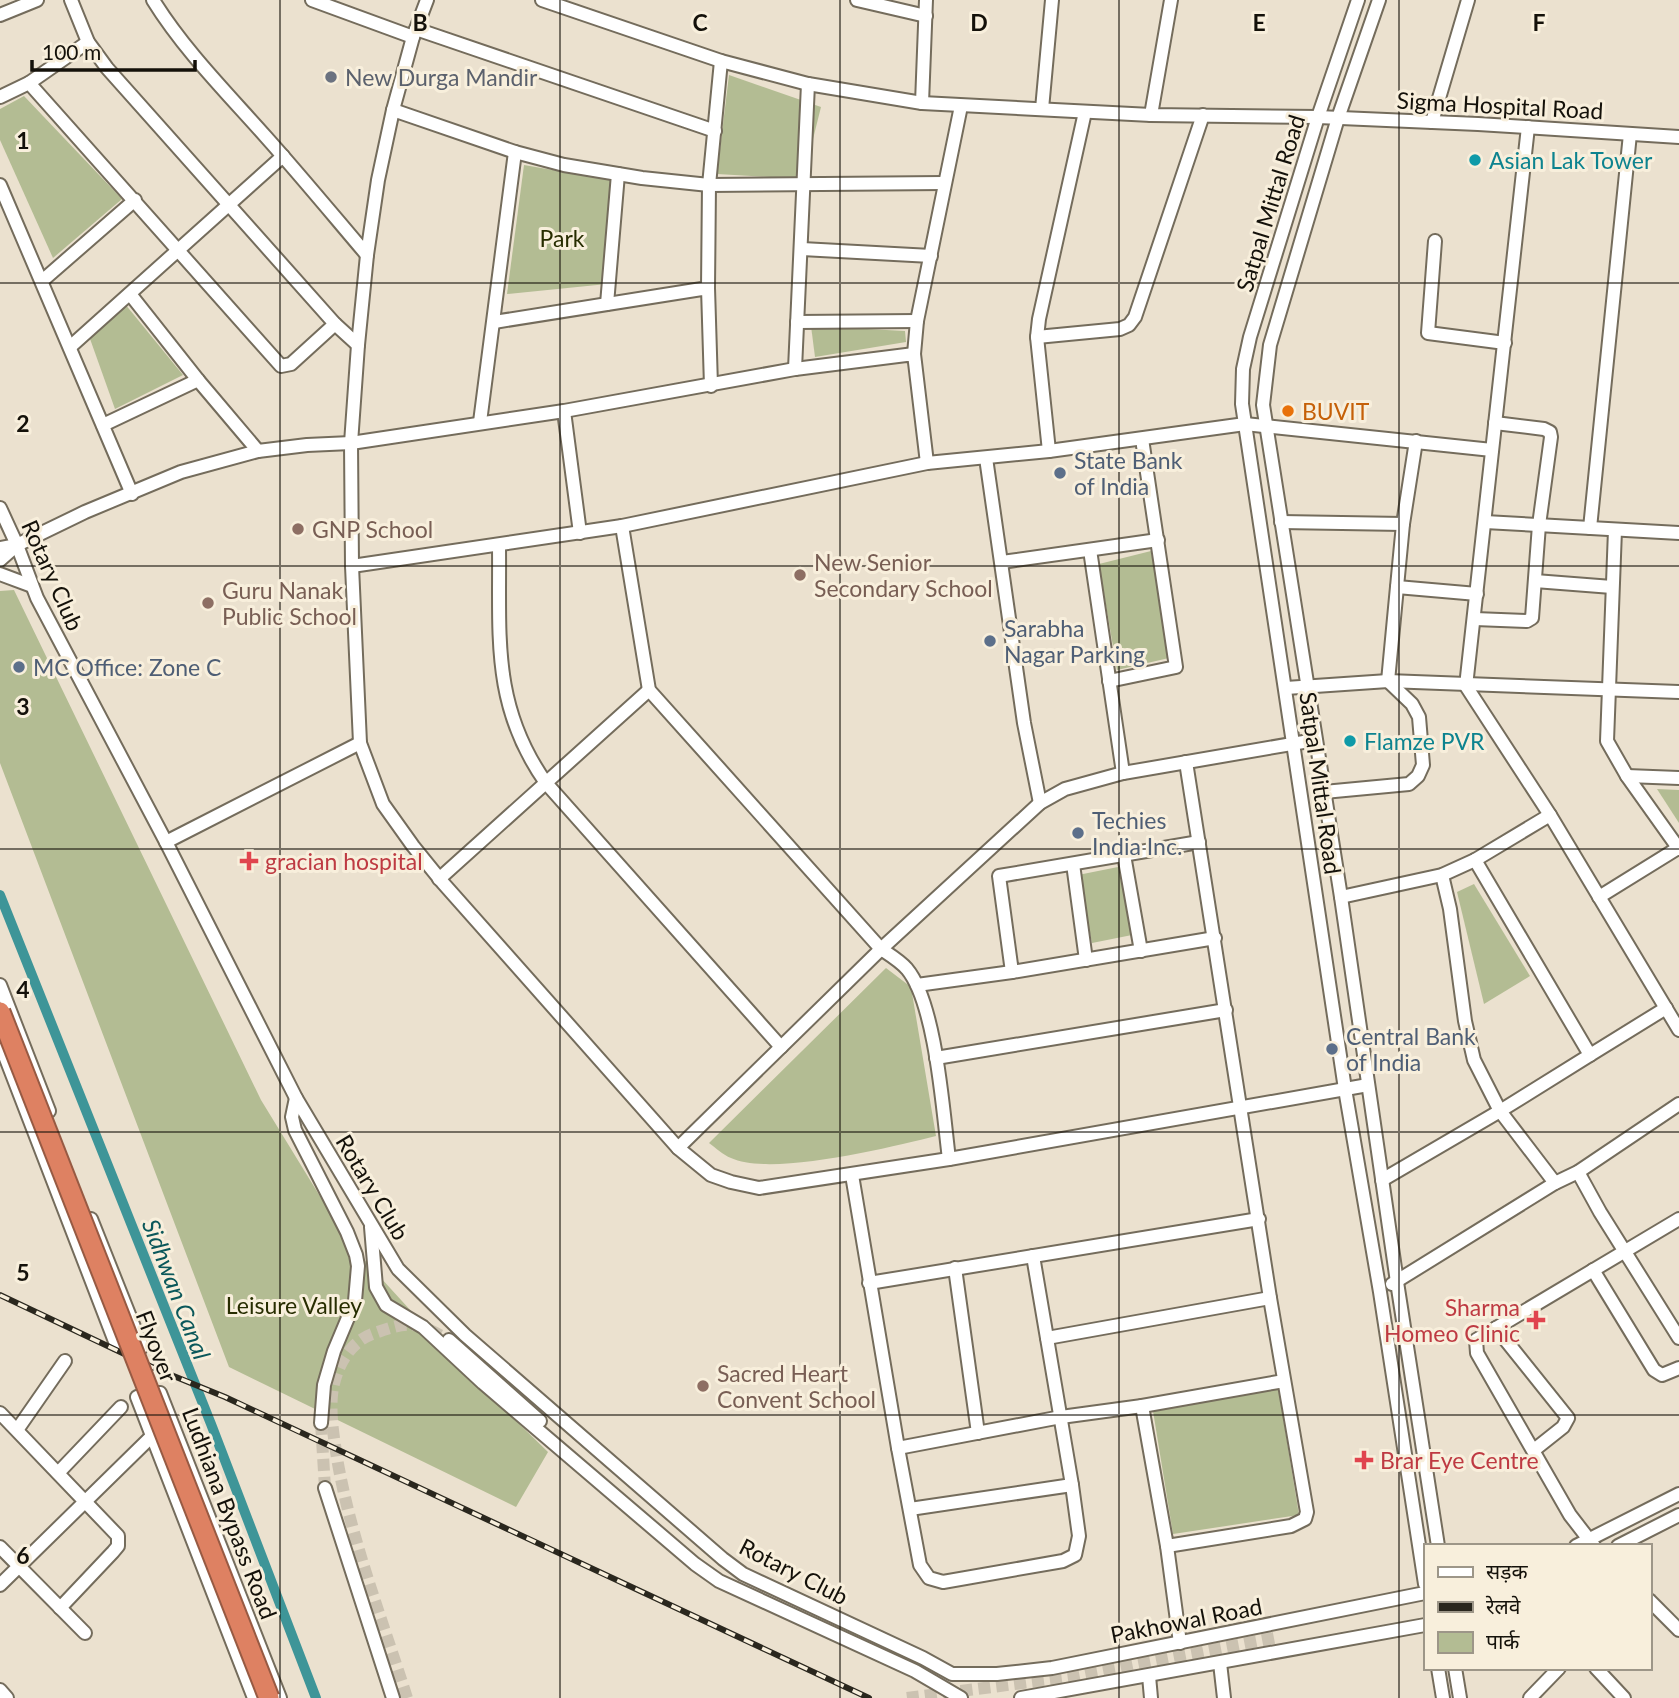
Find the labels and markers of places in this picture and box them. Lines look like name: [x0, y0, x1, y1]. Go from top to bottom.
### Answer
place label: New Durga Mandir: [345, 63, 538, 91]
marker: New Durga Mandir: [323, 69, 339, 85]
place label: Asian Lak Tower: [1489, 146, 1653, 174]
marker: Asian Lak Tower: [1467, 152, 1483, 168]
place label: BUVIT: [1302, 397, 1370, 425]
marker: BUVIT: [1280, 403, 1296, 419]
place label: State Bank of India: [1074, 446, 1183, 500]
marker: State Bank of India: [1052, 465, 1068, 481]
place label: GNP School: [312, 515, 433, 543]
marker: GNP School: [290, 521, 306, 537]
place label: New Senior Secondary School: [814, 548, 993, 602]
marker: New Senior Secondary School: [792, 567, 808, 583]
place label: Guru Nanak Public School: [222, 576, 357, 630]
marker: Guru Nanak Public School: [200, 595, 216, 611]
place label: Sarabha Nagar Parking: [1004, 614, 1145, 668]
marker: Sarabha Nagar Parking: [982, 633, 998, 649]
place label: MC Office: Zone C: [33, 653, 221, 681]
marker: MC Office: Zone C: [11, 659, 27, 675]
place label: Flamze PVR: [1364, 727, 1485, 755]
marker: Flamze PVR: [1342, 733, 1358, 749]
place label: Techies India Inc.: [1092, 806, 1182, 860]
marker: Techies India Inc.: [1070, 825, 1086, 841]
place label: gracian hospital: [265, 847, 423, 875]
marker: gracian hospital: [239, 851, 259, 871]
place label: Central Bank of India: [1346, 1022, 1476, 1076]
marker: Central Bank of India: [1324, 1041, 1340, 1057]
place label: Sharma Homeo Clinic: [1384, 1293, 1520, 1347]
marker: Sharma Homeo Clinic: [1526, 1310, 1546, 1330]
place label: Sacred Heart Convent School: [717, 1359, 876, 1413]
marker: Sacred Heart Convent School: [695, 1378, 711, 1394]
place label: Brar Eye Centre: [1380, 1446, 1539, 1474]
marker: Brar Eye Centre: [1354, 1450, 1374, 1470]

